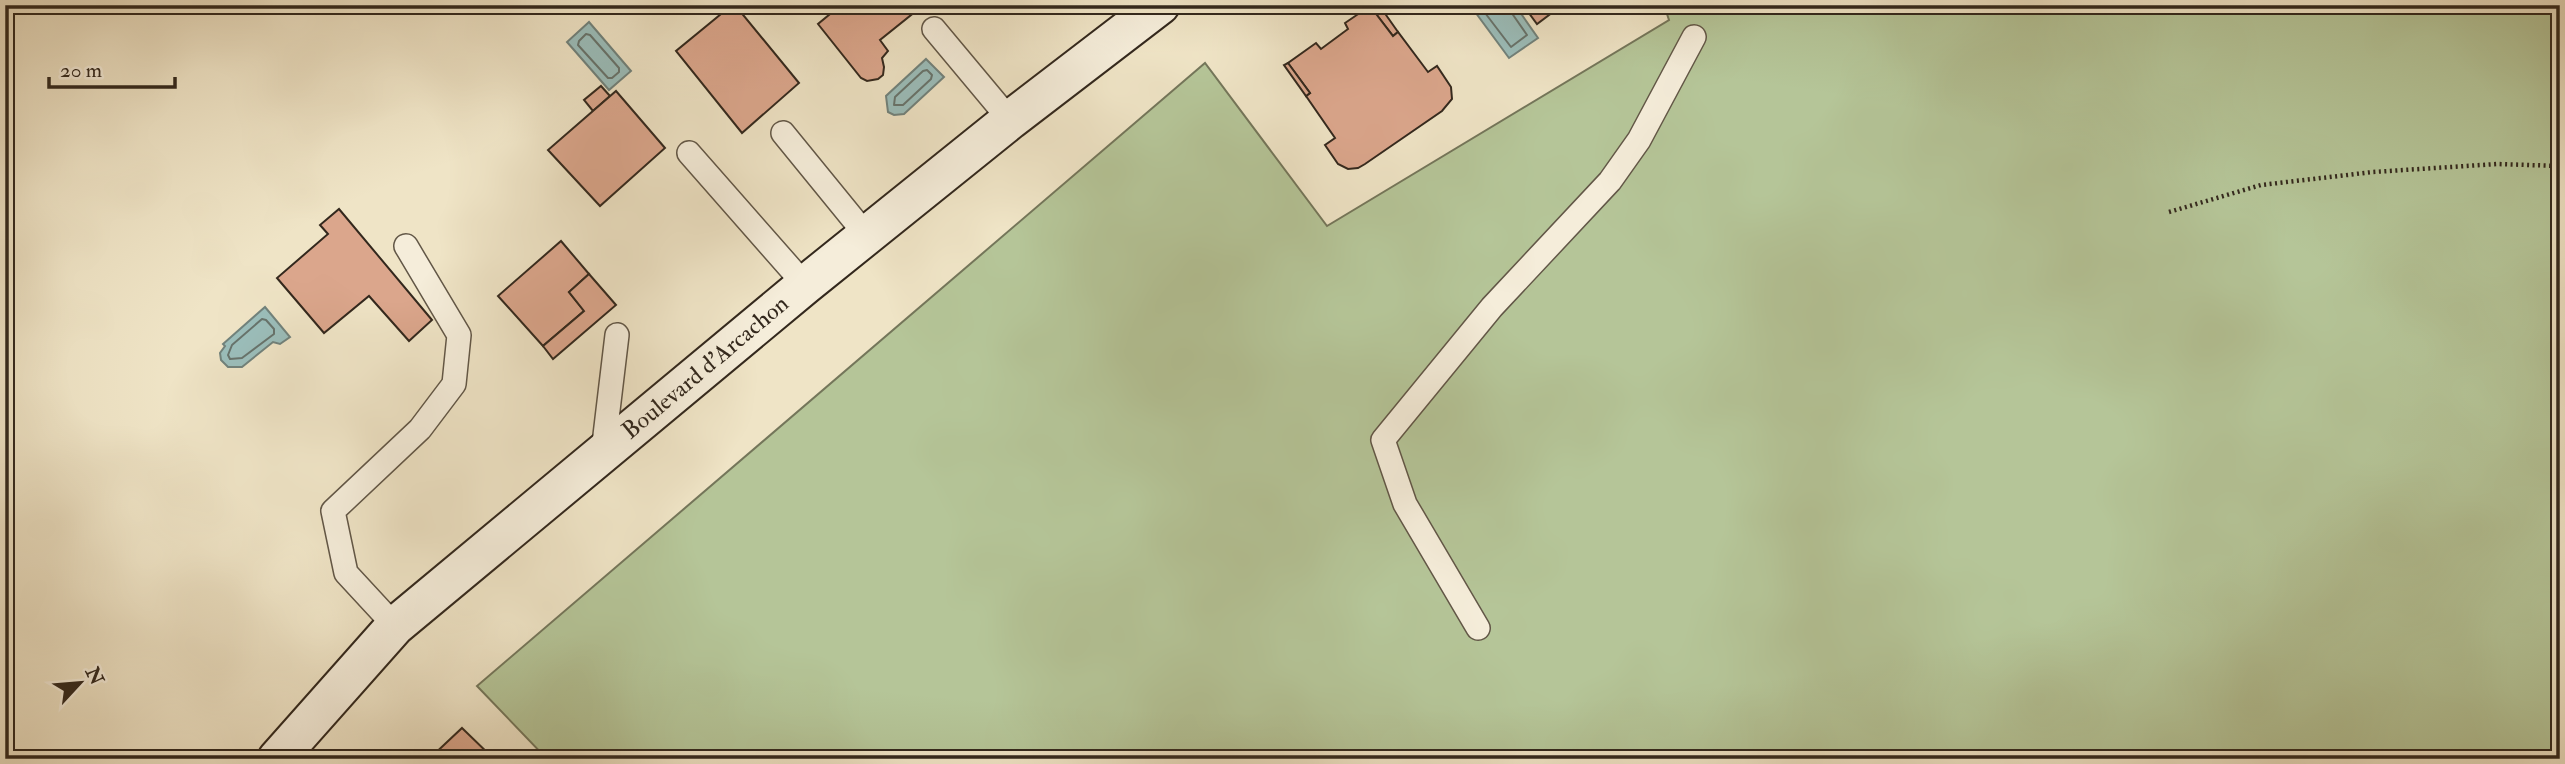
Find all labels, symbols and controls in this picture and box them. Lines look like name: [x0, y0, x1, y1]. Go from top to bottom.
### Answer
scale bar: [49, 46, 175, 90]
text: 20 m: [60, 57, 102, 84]
street label: Boulevard d'Arcachon: [616, 289, 795, 446]
north arrow: [46, 648, 116, 718]
text: N: [79, 662, 109, 690]

